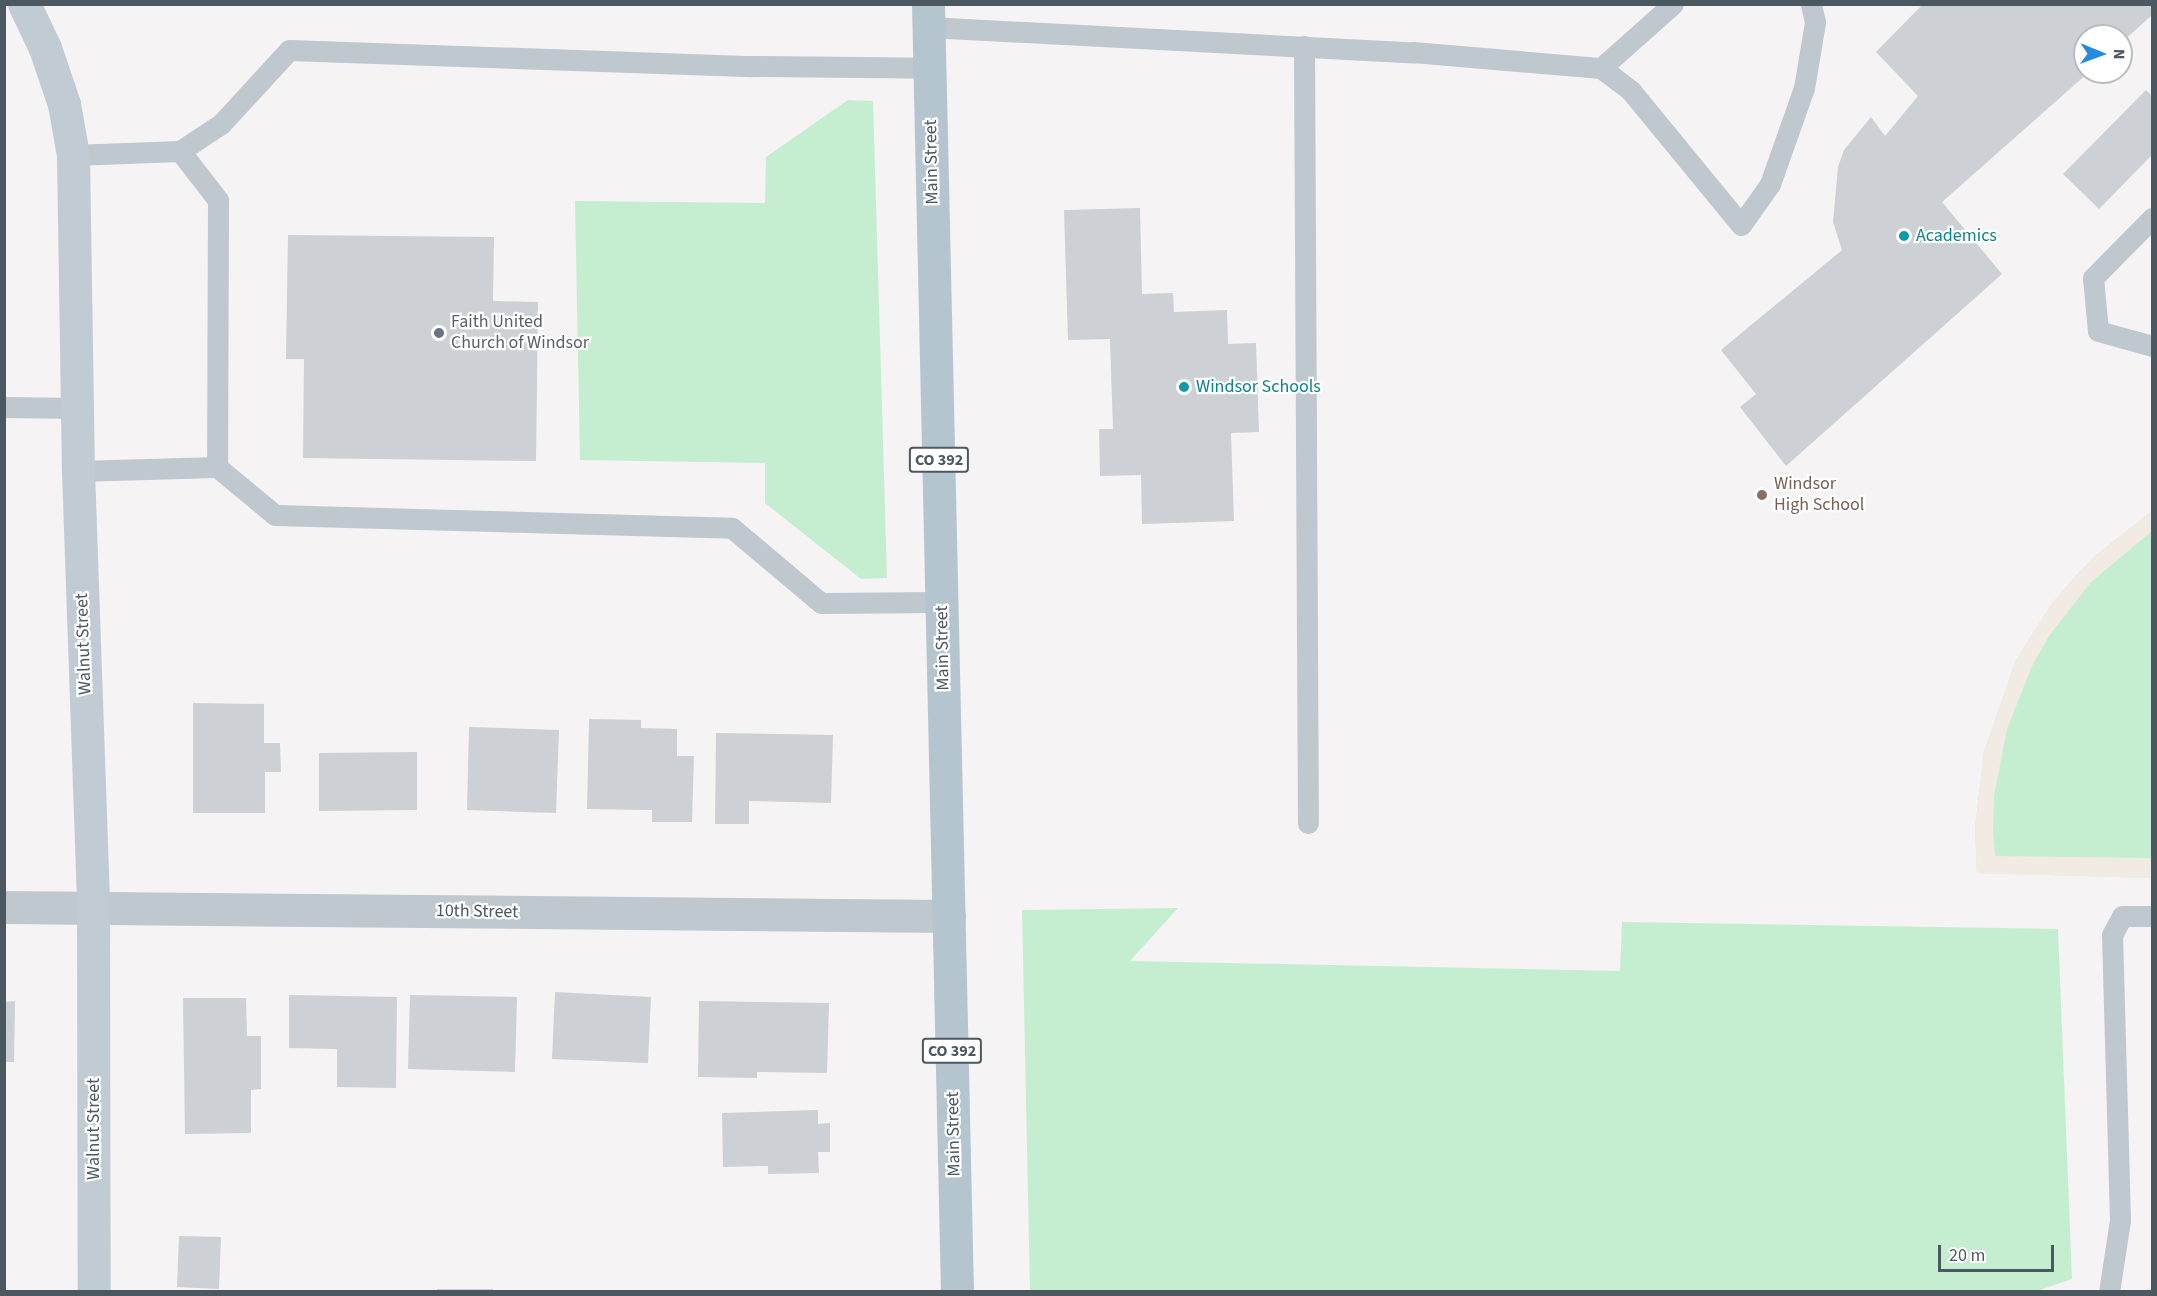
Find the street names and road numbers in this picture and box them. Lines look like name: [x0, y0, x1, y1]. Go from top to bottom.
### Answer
street label: Main Street: [920, 119, 944, 205]
road number: CO 392: [908, 447, 970, 473]
street label: Walnut Street: [71, 593, 97, 695]
street label: Main Street: [931, 605, 955, 691]
street label: 10th Street: [436, 900, 518, 924]
road number: CO 392: [920, 1038, 984, 1064]
street label: Walnut Street: [83, 1078, 105, 1180]
street label: Main Street: [942, 1091, 966, 1177]

